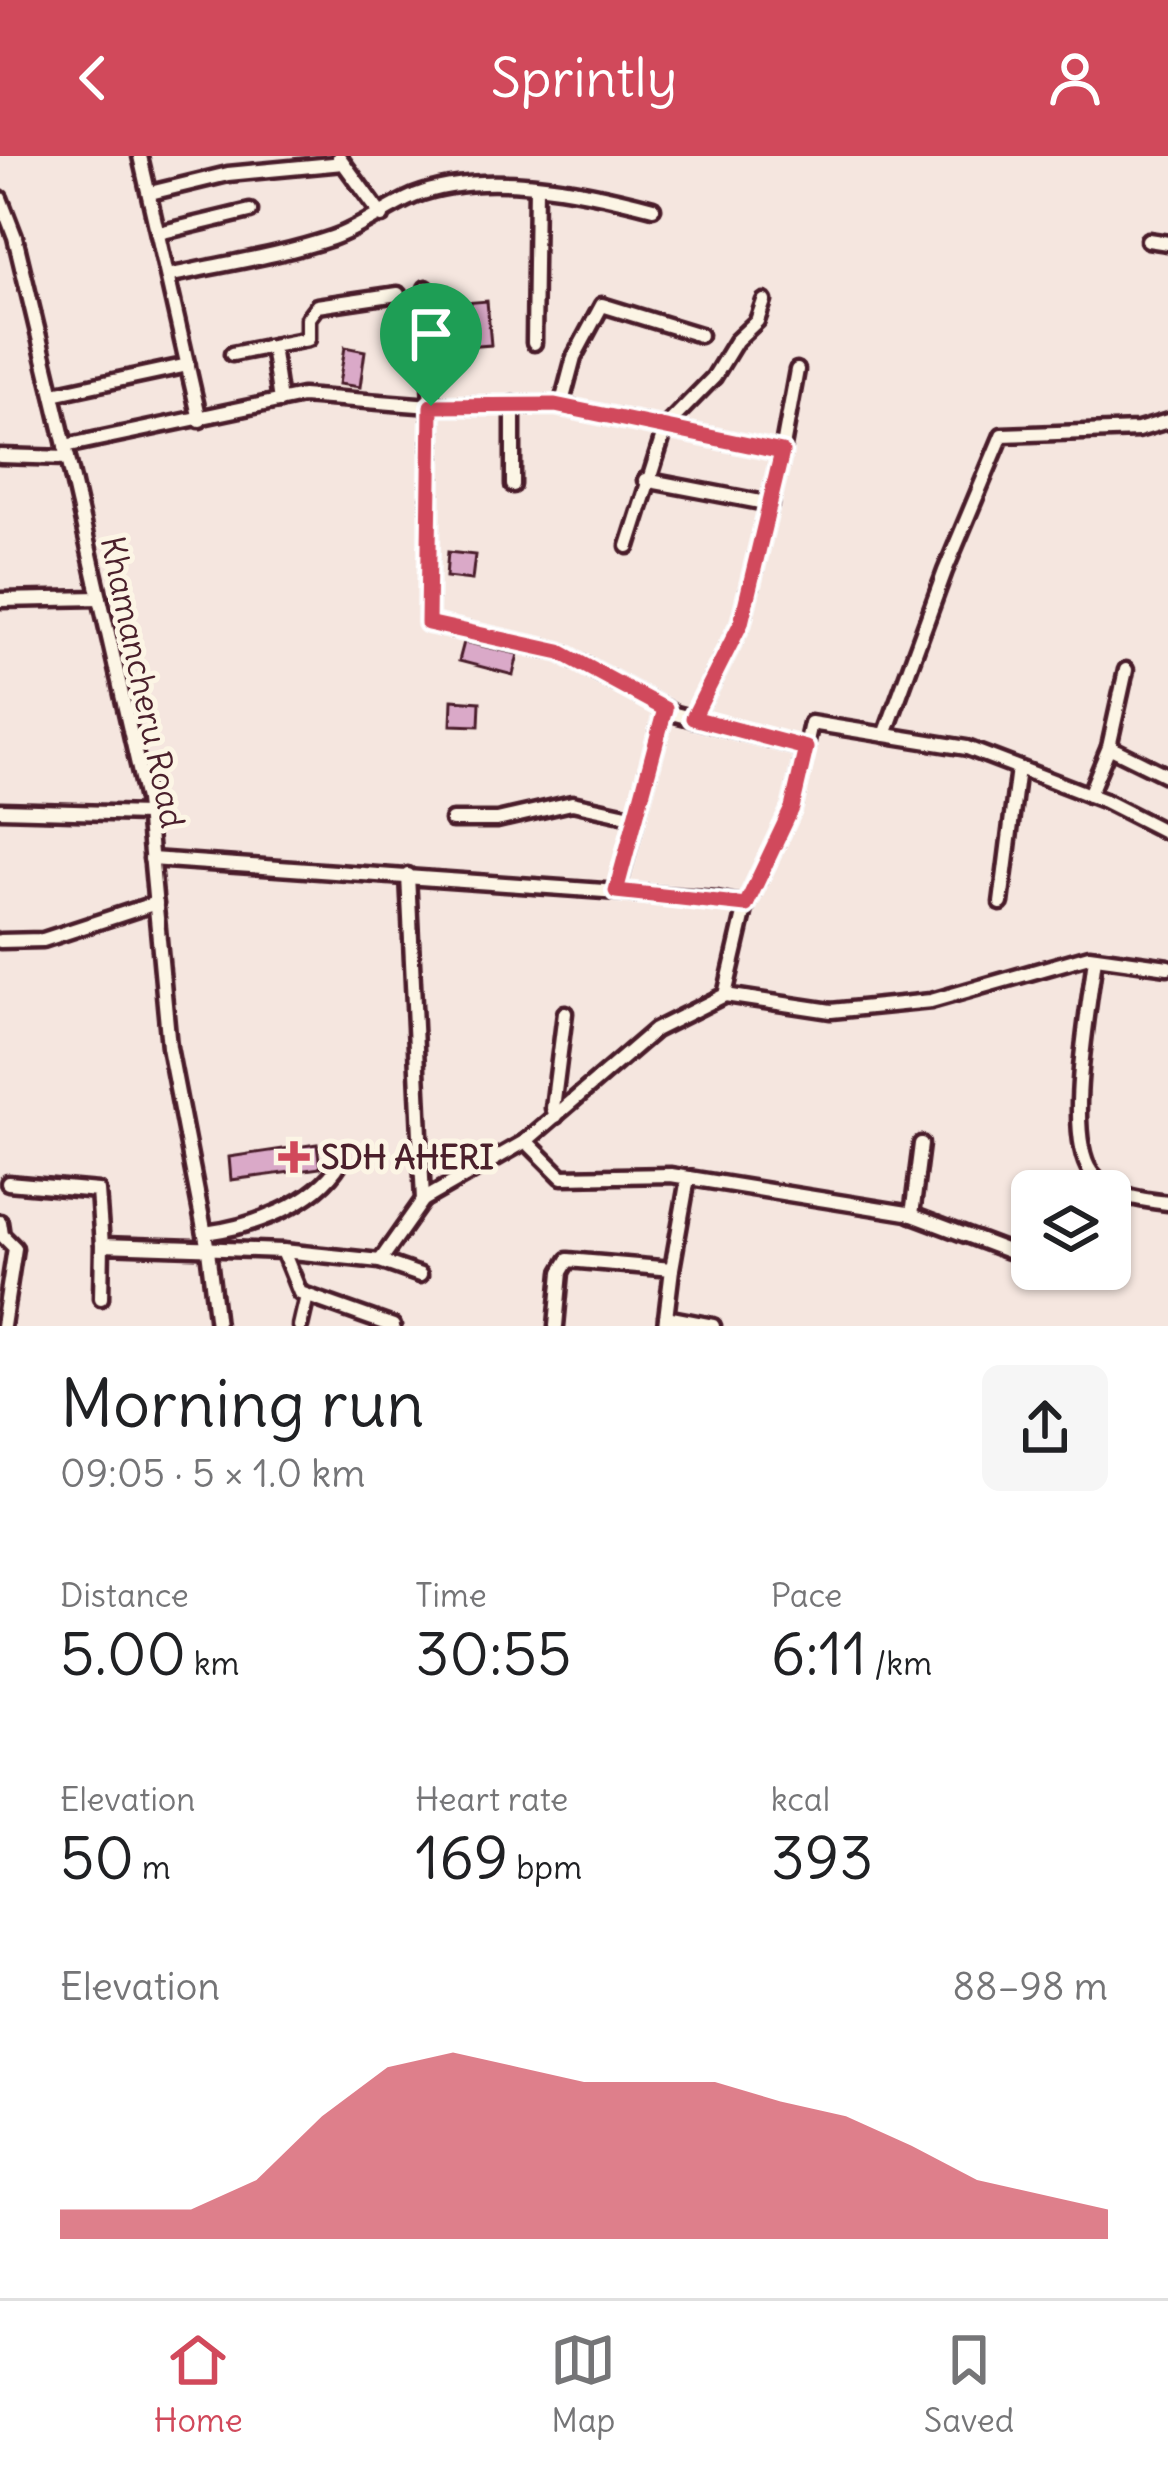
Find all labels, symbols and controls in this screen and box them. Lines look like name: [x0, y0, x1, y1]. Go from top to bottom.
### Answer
text: Sprintly: [491, 44, 677, 112]
icon: back: [60, 45, 126, 111]
icon: person: [1042, 45, 1108, 111]
pin: [380, 283, 482, 406]
icon: arrive: [398, 301, 464, 367]
street label: Khamancheru Road: [92, 532, 194, 832]
place label: SDH AHERI: [321, 1136, 494, 1178]
marker: SDH AHERI: [278, 1141, 310, 1173]
map controls: [1011, 1170, 1131, 1290]
button: layers: [1011, 1170, 1131, 1290]
text: Morning run: [60, 1362, 424, 1445]
button: share: [982, 1365, 1108, 1491]
text: 09:05 · 5 × 1.0 km: [60, 1449, 365, 1498]
text: Distance: [60, 1574, 189, 1616]
text: Time: [415, 1574, 487, 1616]
text: Pace: [771, 1574, 842, 1616]
text: 5.00: [60, 1616, 186, 1691]
text: 30:55: [415, 1616, 571, 1691]
text: 6:11: [771, 1616, 866, 1691]
text: km: [186, 1642, 240, 1684]
text: /km: [866, 1642, 932, 1684]
text: Elevation: [60, 1778, 195, 1820]
text: Heart rate: [415, 1778, 568, 1820]
text: kcal: [771, 1778, 830, 1820]
text: 50: [60, 1820, 134, 1895]
text: 169: [415, 1820, 508, 1895]
text: 393: [771, 1820, 873, 1895]
text: m: [134, 1846, 171, 1888]
text: bpm: [508, 1846, 582, 1888]
text: Elevation: [60, 1962, 220, 2011]
text: 88–98 m: [953, 1962, 1108, 2011]
tab: Home: [154, 2327, 243, 2441]
tab: Map: [550, 2327, 616, 2441]
tab: Saved: [924, 2327, 1014, 2441]

